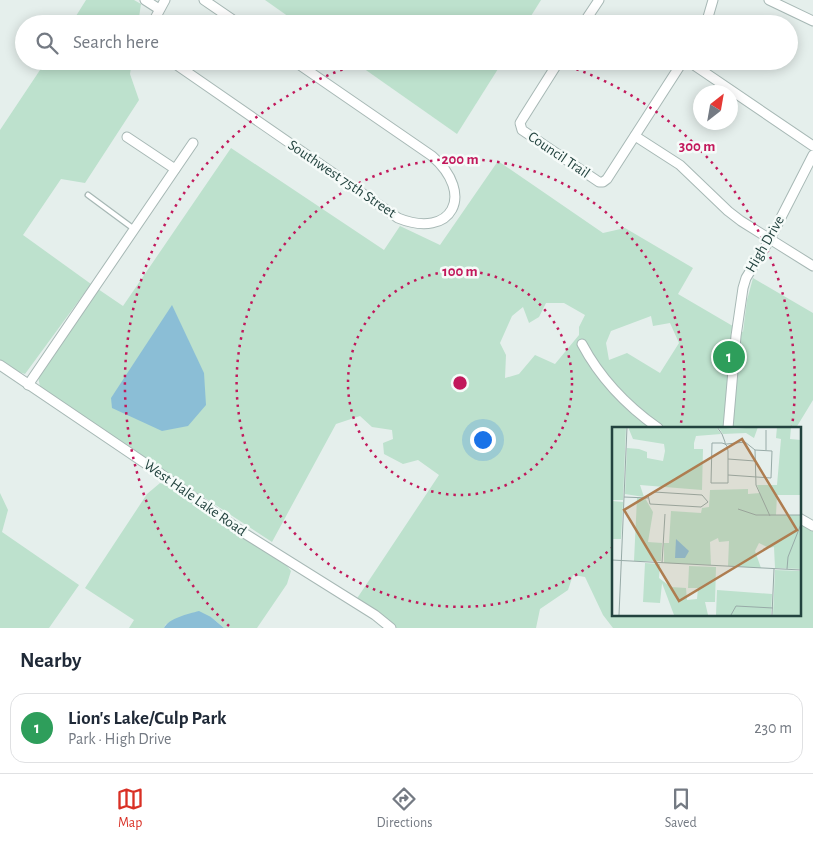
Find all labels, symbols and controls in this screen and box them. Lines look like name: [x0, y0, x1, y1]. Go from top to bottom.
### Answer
search box: [15, 15, 798, 70]
icon: search: [33, 29, 61, 57]
text: Search here: [73, 33, 159, 52]
north arrow: [693, 85, 738, 130]
street label: Council Trail: [525, 129, 593, 181]
street label: Southwest 75th Street: [285, 137, 399, 221]
text: 300 m: [679, 139, 715, 154]
text: 200 m: [441, 152, 479, 167]
street label: High Drive: [743, 213, 787, 275]
text: 100 m: [442, 264, 478, 279]
pin: 1: [713, 338, 745, 376]
centre of rings: [451, 374, 469, 392]
your location: [470, 427, 496, 453]
inset map: [612, 427, 800, 616]
street label: West Hale Lake Road: [141, 457, 249, 539]
text: Nearby: [20, 650, 81, 671]
text: Lion's Lake/Culp Park: [68, 709, 226, 728]
text: 1: [34, 720, 40, 736]
text: 230 m: [754, 720, 792, 736]
text: Park · High Drive: [68, 731, 171, 747]
tab: Map: [116, 785, 144, 832]
tab: Directions: [377, 785, 432, 832]
tab: Saved: [665, 785, 697, 832]

